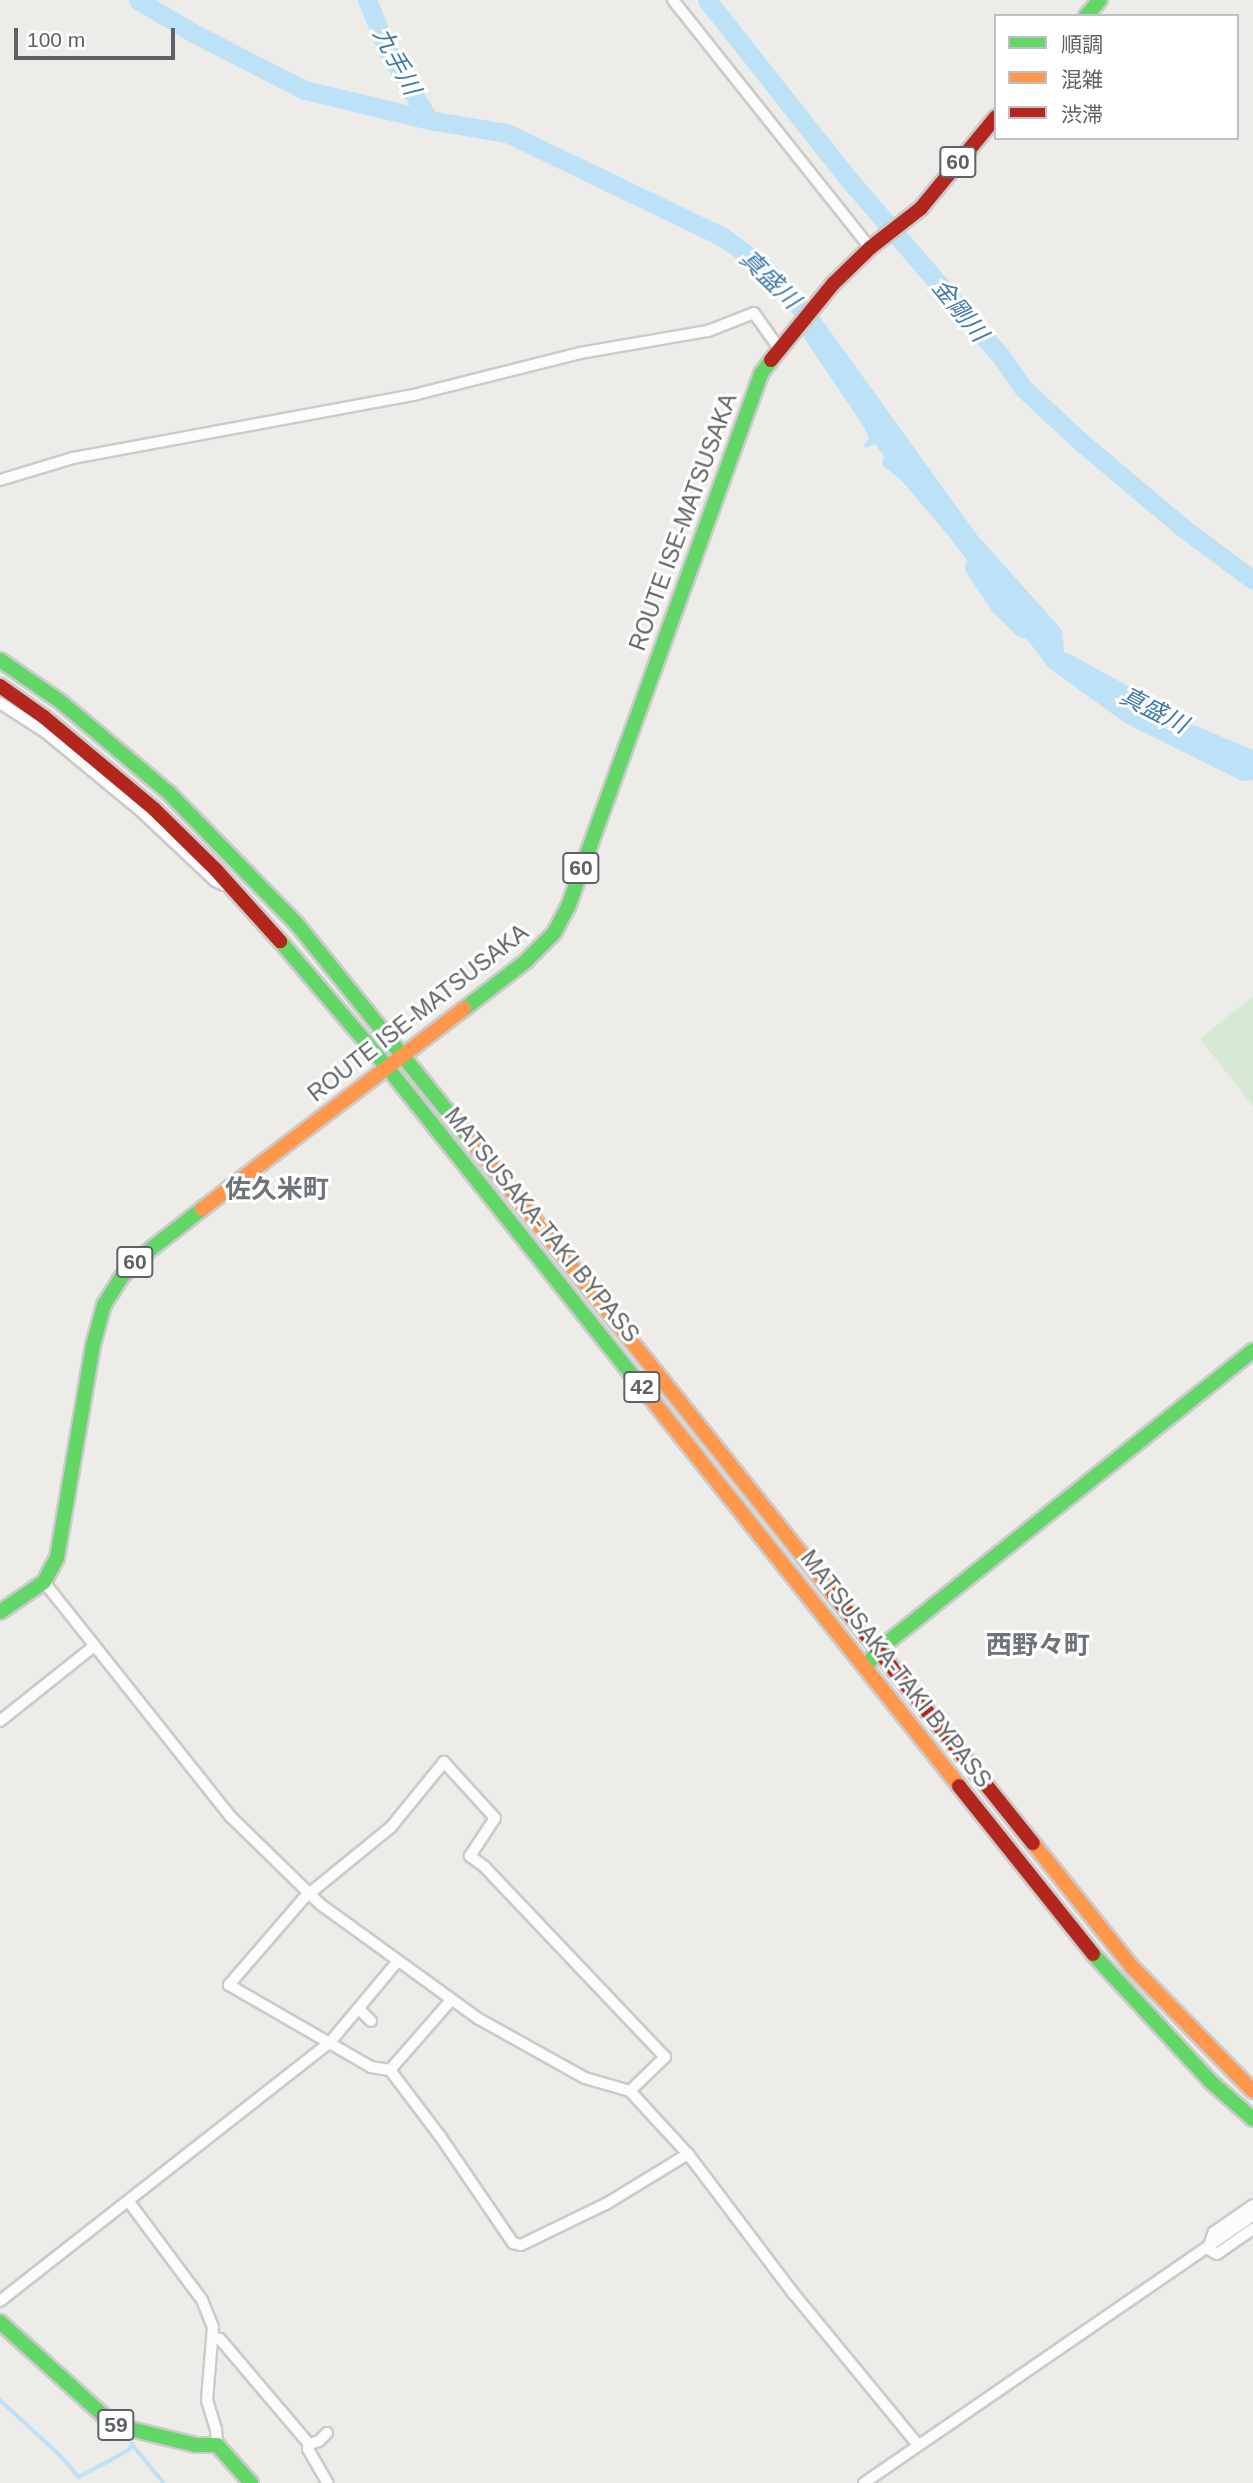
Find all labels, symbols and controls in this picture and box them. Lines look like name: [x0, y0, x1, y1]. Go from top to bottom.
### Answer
scale bar: [18, 14, 178, 58]
legend: [994, 14, 1239, 140]
water label: 九手川: [367, 22, 427, 100]
text: 100 m: [27, 28, 85, 51]
text: 順調: [1061, 33, 1103, 56]
text: 混雑: [1061, 68, 1103, 91]
text: 渋滞: [1061, 103, 1103, 126]
road number: 60: [939, 144, 977, 180]
water label: 真盛川: [734, 244, 806, 314]
water label: 金剛川: [926, 273, 994, 347]
street label: ROUTE ISE-MATSUSAKA: [624, 390, 742, 654]
water label: 真盛川: [1115, 681, 1193, 739]
road number: 60: [562, 850, 600, 886]
street label: ROUTE ISE-MATSUSAKA: [302, 918, 534, 1108]
street label: MATSUSAKA-TAKI BYPASS: [439, 1102, 645, 1348]
district label: 佐久米町: [225, 1174, 329, 1206]
road number: 60: [116, 1244, 154, 1280]
road number: 42: [623, 1370, 661, 1404]
street label: MATSUSAKA-TAKI BYPASS: [795, 1545, 997, 1793]
district label: 西野々町: [986, 1630, 1090, 1662]
road number: 59: [97, 2408, 135, 2442]

